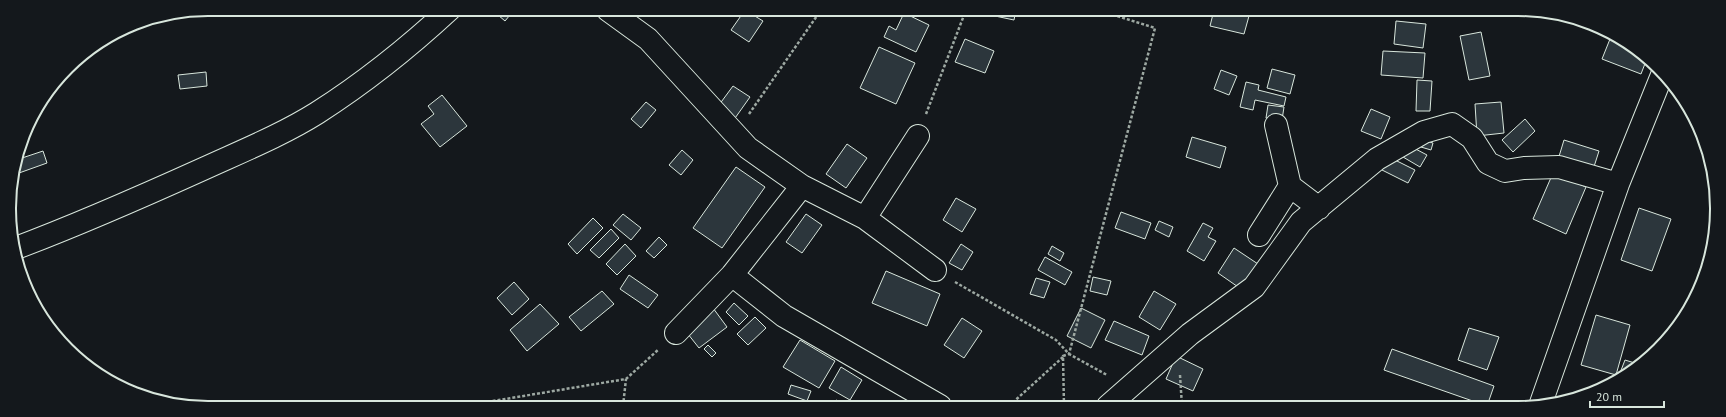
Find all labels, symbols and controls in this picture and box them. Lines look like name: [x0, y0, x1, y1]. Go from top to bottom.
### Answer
scale bar: [1590, 383, 1664, 409]
text: 20 m: [1596, 389, 1622, 404]

